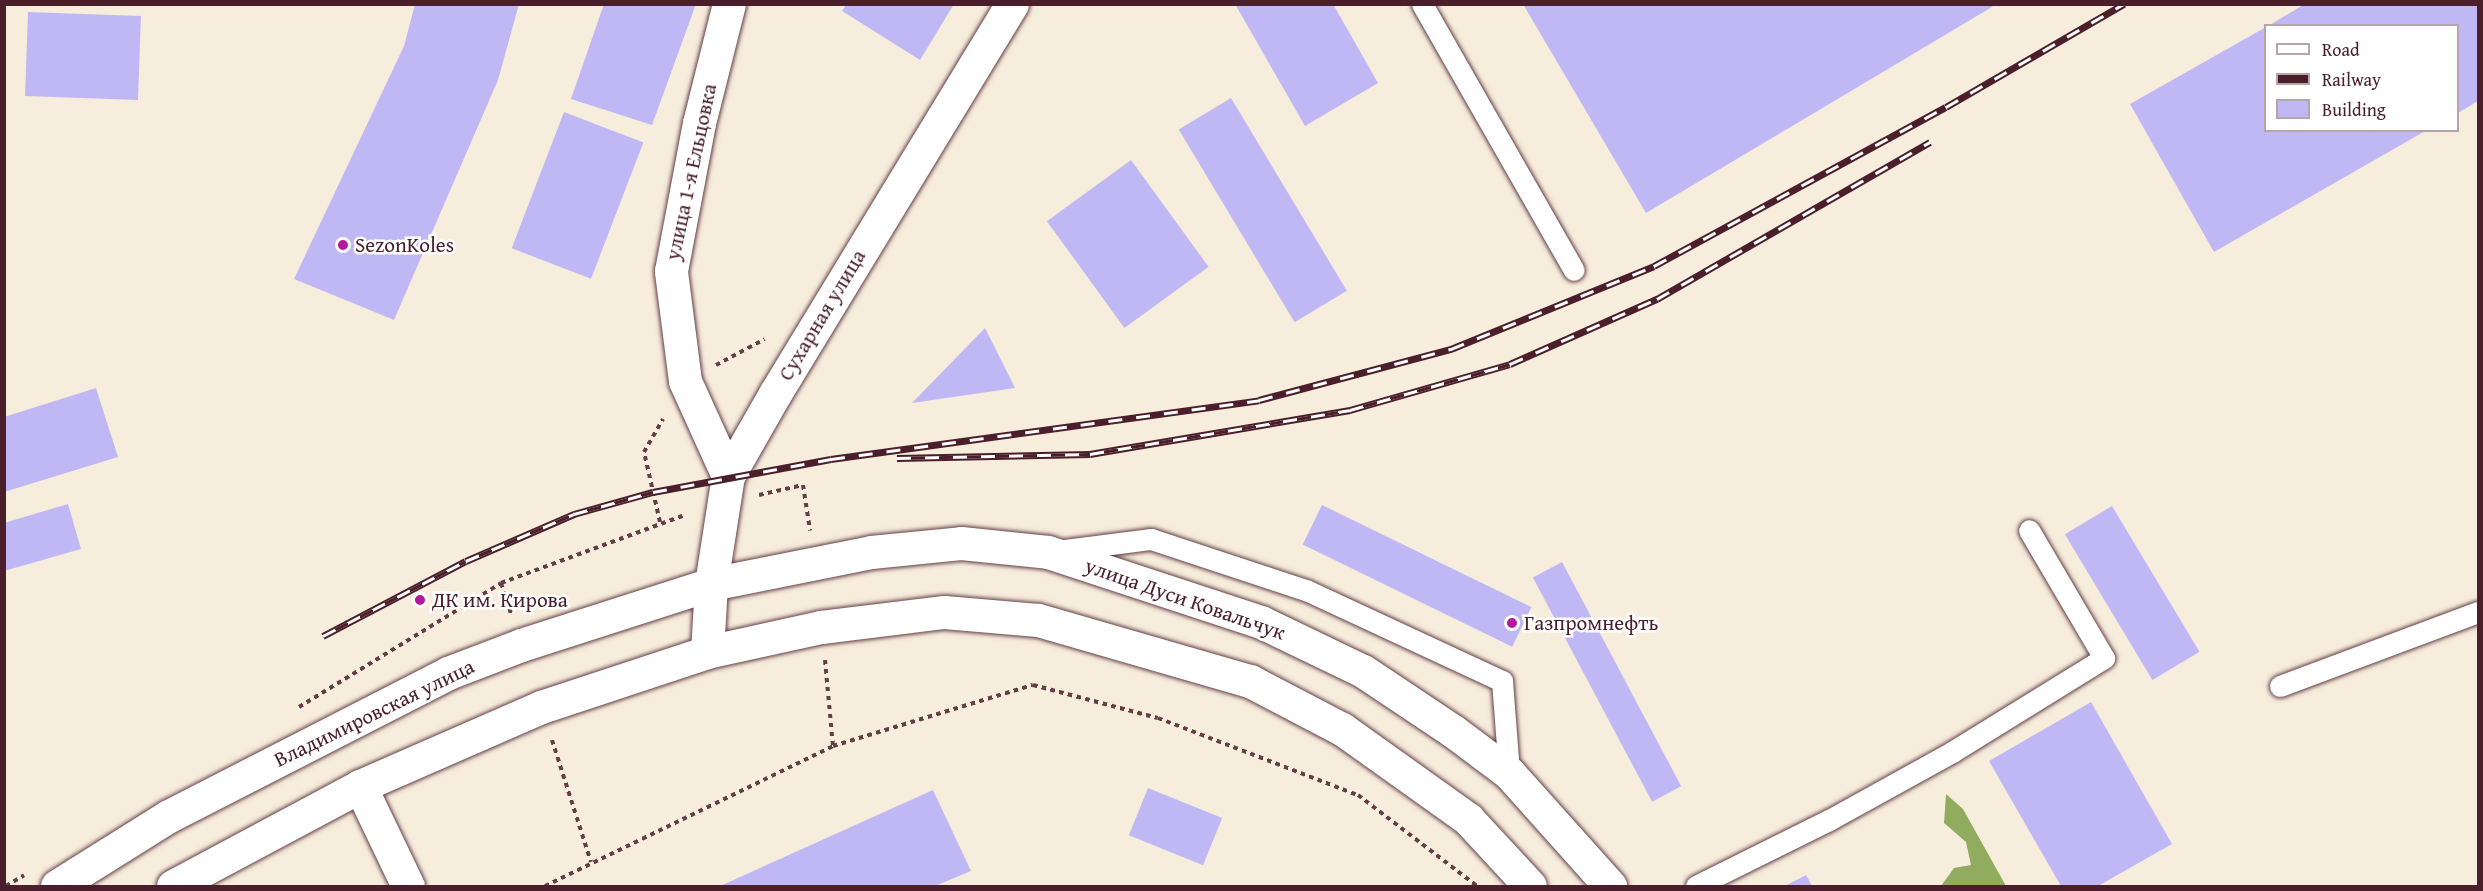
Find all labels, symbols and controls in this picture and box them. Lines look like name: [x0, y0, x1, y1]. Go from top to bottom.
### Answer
legend: [2264, 24, 2459, 132]
text: Road: [2322, 36, 2360, 63]
text: Railway: [2322, 66, 2381, 93]
street label: улица 1-я Ельцовка: [660, 81, 722, 263]
text: Building: [2322, 96, 2386, 123]
place label: SezonKoles: [355, 232, 454, 258]
marker: SezonKoles: [336, 238, 350, 252]
street label: Сухарная улица: [773, 245, 871, 385]
street label: улица Дуси Ковальчук: [1082, 553, 1288, 645]
place label: ДК им. Кирова: [432, 587, 568, 613]
marker: ДК им. Кирова: [413, 593, 427, 607]
place label: Газпромнефть: [1524, 610, 1658, 636]
marker: Газпромнефть: [1505, 616, 1519, 630]
street label: Владимировская улица: [270, 654, 478, 772]

